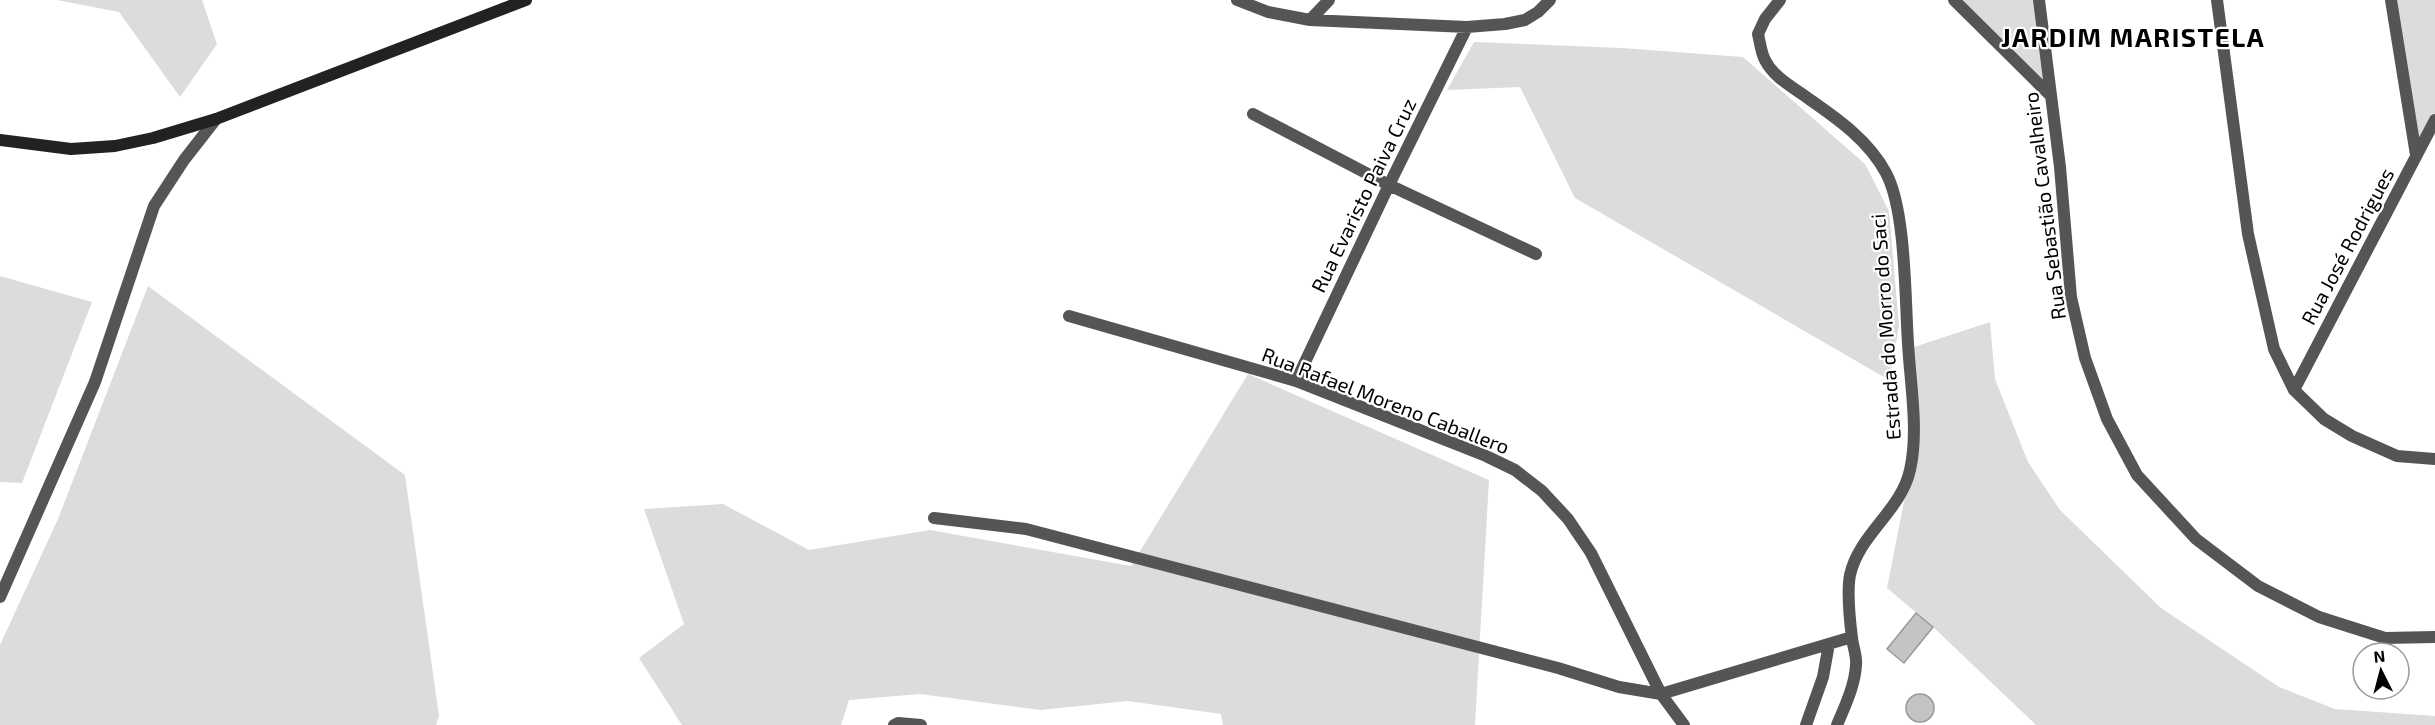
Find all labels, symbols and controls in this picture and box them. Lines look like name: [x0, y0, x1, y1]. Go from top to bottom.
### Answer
district label: JARDIM MARISTELA: [2001, 21, 2265, 52]
street label: Rua Sebastião Cavalheiro: [2018, 91, 2070, 321]
street label: Rua Evaristo Paiva Cruz: [1306, 94, 1420, 296]
street label: Rua José Rodrigues: [2296, 164, 2398, 328]
street label: Estrada do Morro do Saci: [1865, 213, 1905, 441]
street label: Rua Rafael Moreno Caballero: [1259, 342, 1513, 458]
north arrow: [2351, 641, 2411, 701]
text: N: [2373, 646, 2386, 666]

